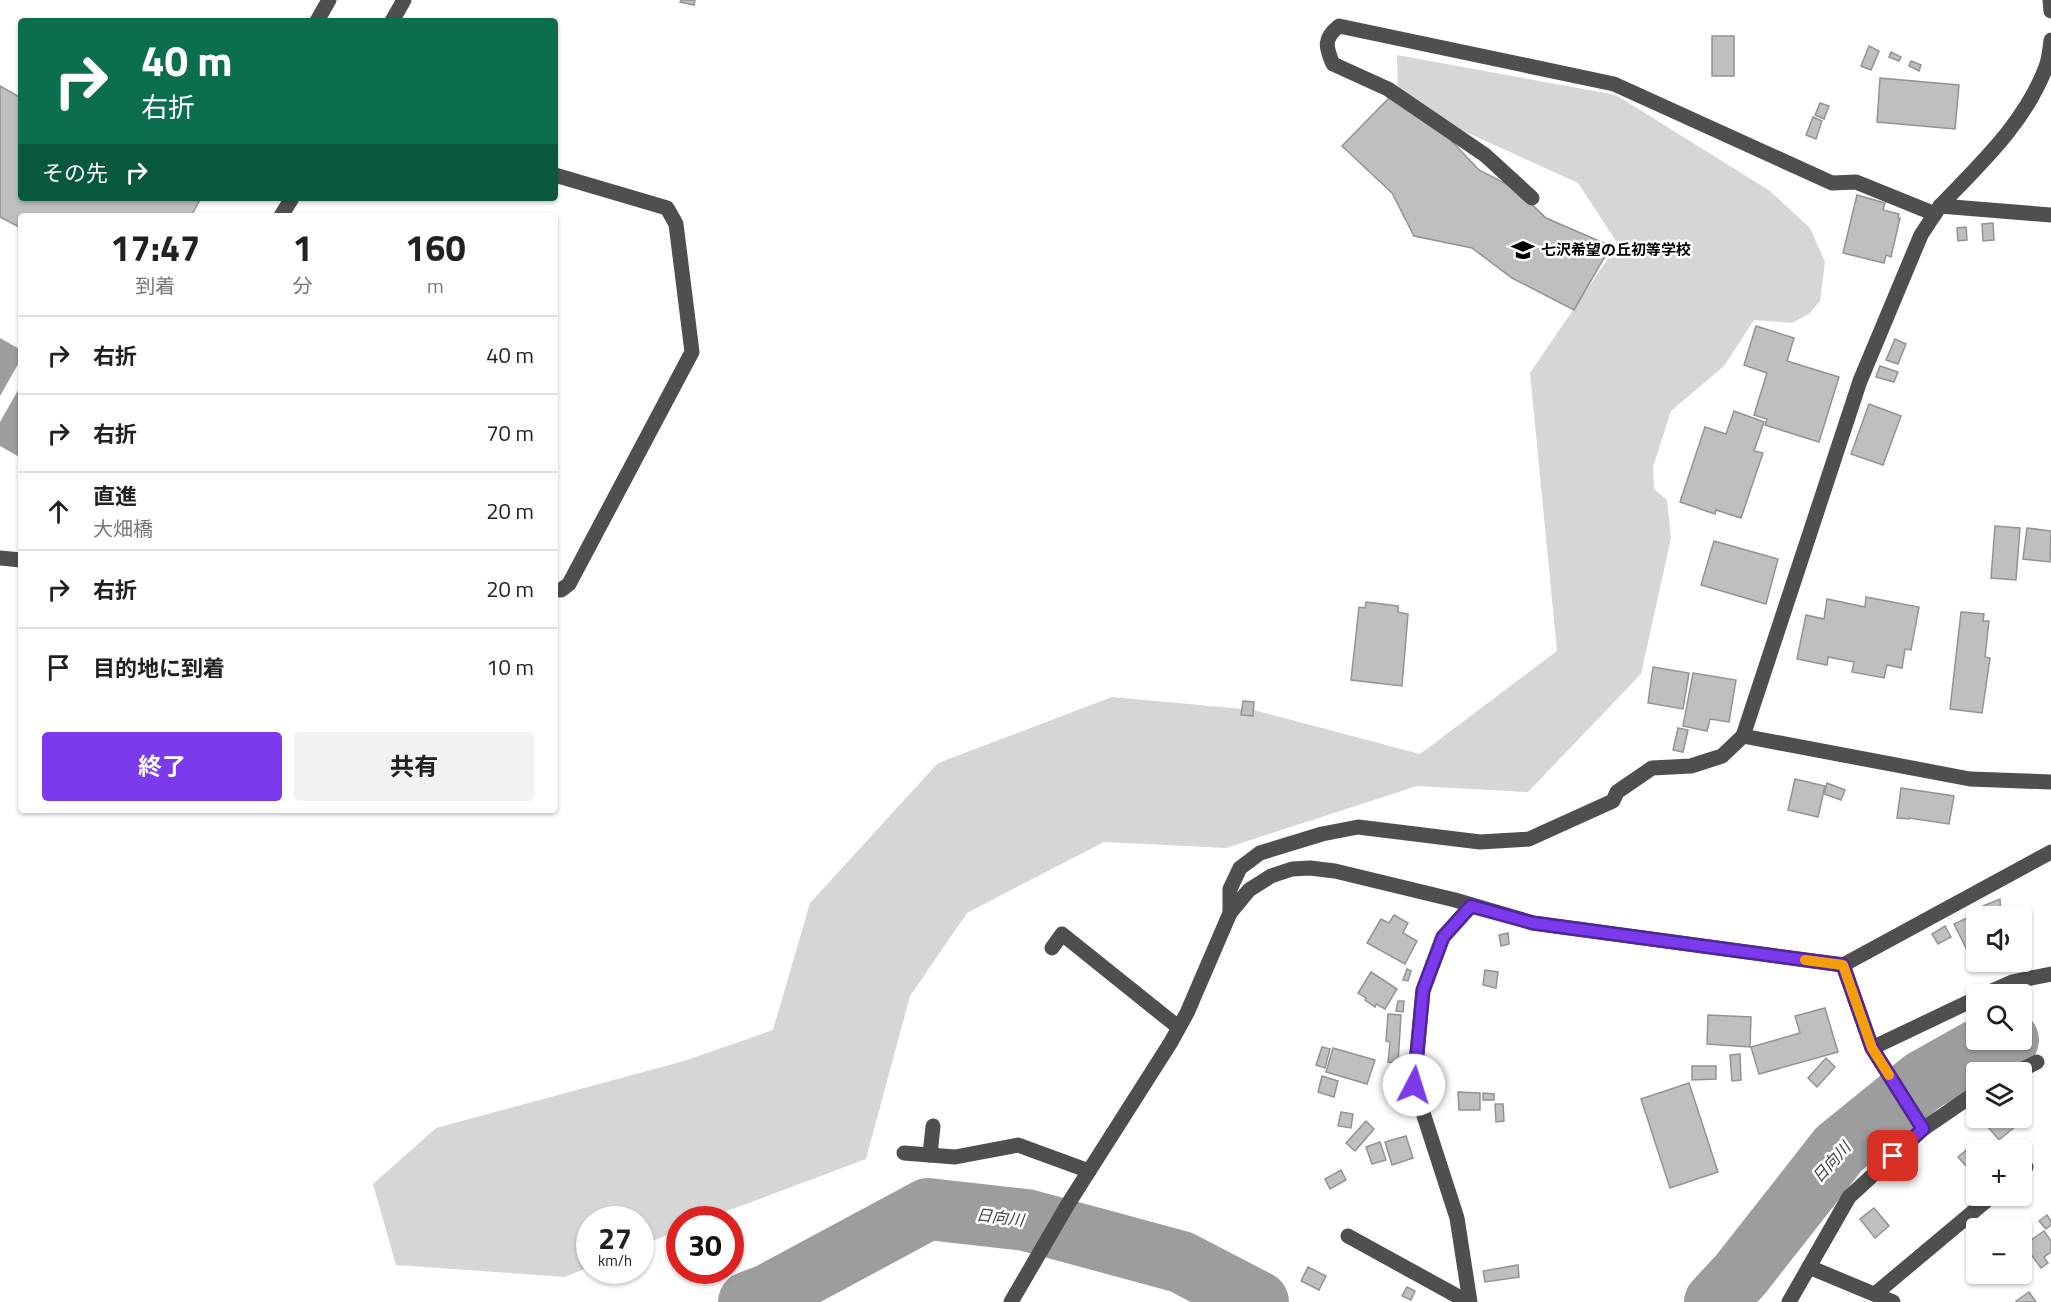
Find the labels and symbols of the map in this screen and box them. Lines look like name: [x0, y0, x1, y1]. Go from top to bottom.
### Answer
school or university icon: 七沢希望の丘初等学校: [1510, 237, 1536, 263]
place label: 七沢希望の丘初等学校: [1541, 238, 1691, 261]
position arrow: [1382, 1053, 1446, 1117]
pin: [1867, 1130, 1918, 1181]
water label: 日向川: [1806, 1135, 1857, 1188]
water label: 日向川: [975, 1202, 1027, 1232]
speed limit sign: 30: [666, 1206, 744, 1284]

